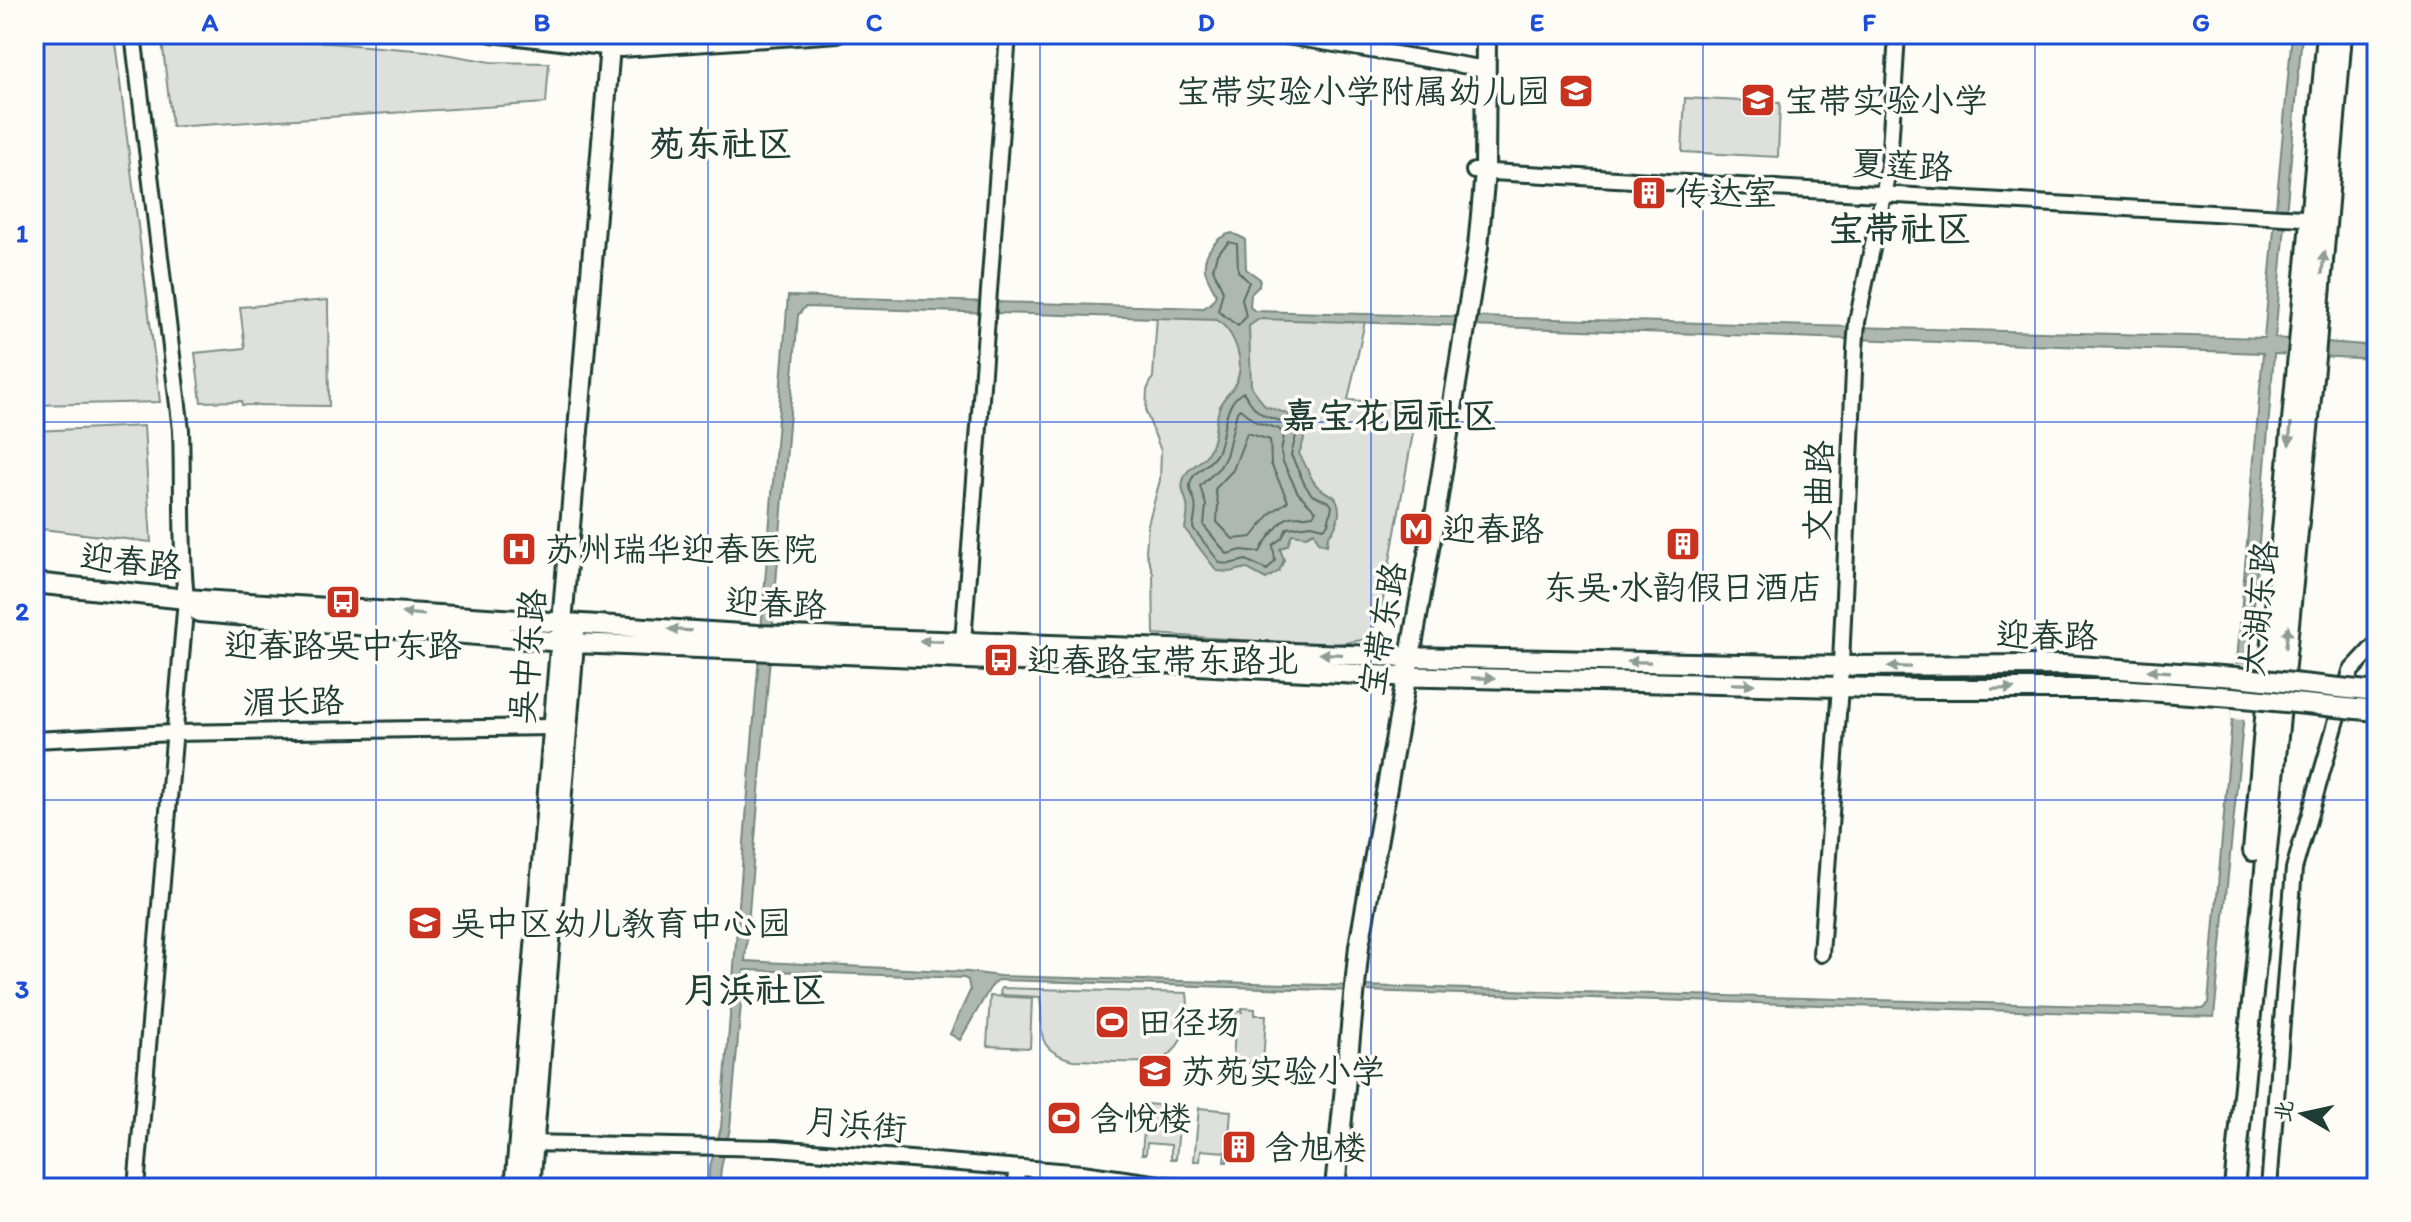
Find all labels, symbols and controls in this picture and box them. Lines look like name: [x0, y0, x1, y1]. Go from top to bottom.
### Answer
text: A: [201, 6, 219, 38]
text: B: [534, 6, 551, 38]
text: C: [866, 6, 883, 38]
text: D: [1197, 6, 1215, 38]
text: E: [1530, 6, 1544, 38]
text: F: [1862, 6, 1876, 38]
text: G: [2192, 6, 2210, 38]
place label: 宝带实验小学附属幼儿园: [1176, 71, 1550, 112]
school or university icon: 宝带实验小学附属幼儿园: [1557, 72, 1595, 110]
place label: 宝带实验小学: [1784, 80, 1988, 121]
school or university icon: 宝带实验小学: [1739, 81, 1777, 119]
district label: 苑东社区: [649, 122, 793, 165]
street label: 夏莲路: [1850, 142, 1954, 189]
place label: 传达室: [1675, 173, 1777, 214]
building icon: 传达室: [1630, 174, 1668, 212]
district label: 宝带社区: [1828, 207, 1972, 250]
text: 1: [16, 217, 28, 249]
one-way arrow: [2317, 250, 2330, 275]
district label: 嘉宝花园社区: [1282, 394, 1498, 437]
one-way arrow: [2283, 422, 2296, 447]
street label: 文曲路: [1796, 439, 1841, 543]
place label: 迎春路: [1442, 509, 1544, 550]
metro station icon: 迎春路: [1397, 510, 1435, 548]
building icon: 东吴·水韵假日酒店: [1664, 525, 1702, 563]
place label: 苏州瑞华迎春医院: [545, 529, 817, 570]
hospital icon: 苏州瑞华迎春医院: [500, 530, 538, 568]
street label: 迎春路: [78, 536, 184, 587]
street label: 太湖东路: [2231, 538, 2286, 678]
street label: 宝带东路: [1350, 559, 1414, 700]
place label: 东吴·水韵假日酒店: [1543, 567, 1823, 608]
street label: 迎春路: [724, 580, 828, 627]
bus stop icon: 迎春路吴中东路: [324, 583, 362, 621]
street label: 吴中东路: [501, 587, 554, 726]
text: 2: [15, 595, 29, 627]
one-way arrow: [400, 607, 425, 620]
street label: 迎春路: [1996, 614, 2098, 657]
one-way arrow: [667, 623, 692, 636]
one-way arrow: [2281, 624, 2294, 649]
place label: 迎春路吴中东路: [224, 625, 462, 666]
one-way arrow: [918, 634, 943, 647]
place label: 迎春路宝带东路北: [1027, 640, 1299, 681]
bus stop icon: 迎春路宝带东路北: [982, 641, 1020, 679]
one-way arrow: [1318, 647, 1343, 660]
one-way arrow: [1626, 656, 1651, 668]
one-way arrow: [1886, 660, 1911, 673]
one-way arrow: [2146, 664, 2171, 677]
one-way arrow: [1471, 672, 1496, 685]
one-way arrow: [1731, 678, 1756, 690]
street label: 湄长路: [242, 680, 344, 723]
one-way arrow: [1991, 682, 2016, 695]
place label: 吴中区幼儿教育中心园: [451, 903, 791, 944]
school or university icon: 吴中区幼儿教育中心园: [406, 904, 444, 942]
district label: 月浜社区: [683, 968, 827, 1011]
text: 3: [15, 973, 29, 1005]
place label: 田径场: [1138, 1002, 1240, 1043]
sports icon: 田径场: [1093, 1003, 1131, 1041]
place label: 苏苑实验小学: [1181, 1051, 1385, 1092]
school or university icon: 苏苑实验小学: [1136, 1052, 1174, 1090]
north arrow: [2263, 1074, 2343, 1154]
place label: 含悦楼: [1090, 1098, 1192, 1139]
text: 北: [2269, 1098, 2299, 1124]
sports icon: 含悦楼: [1045, 1099, 1083, 1137]
street label: 月浜街: [803, 1100, 909, 1149]
place label: 含旭楼: [1265, 1127, 1367, 1168]
building icon: 含旭楼: [1220, 1128, 1258, 1166]

